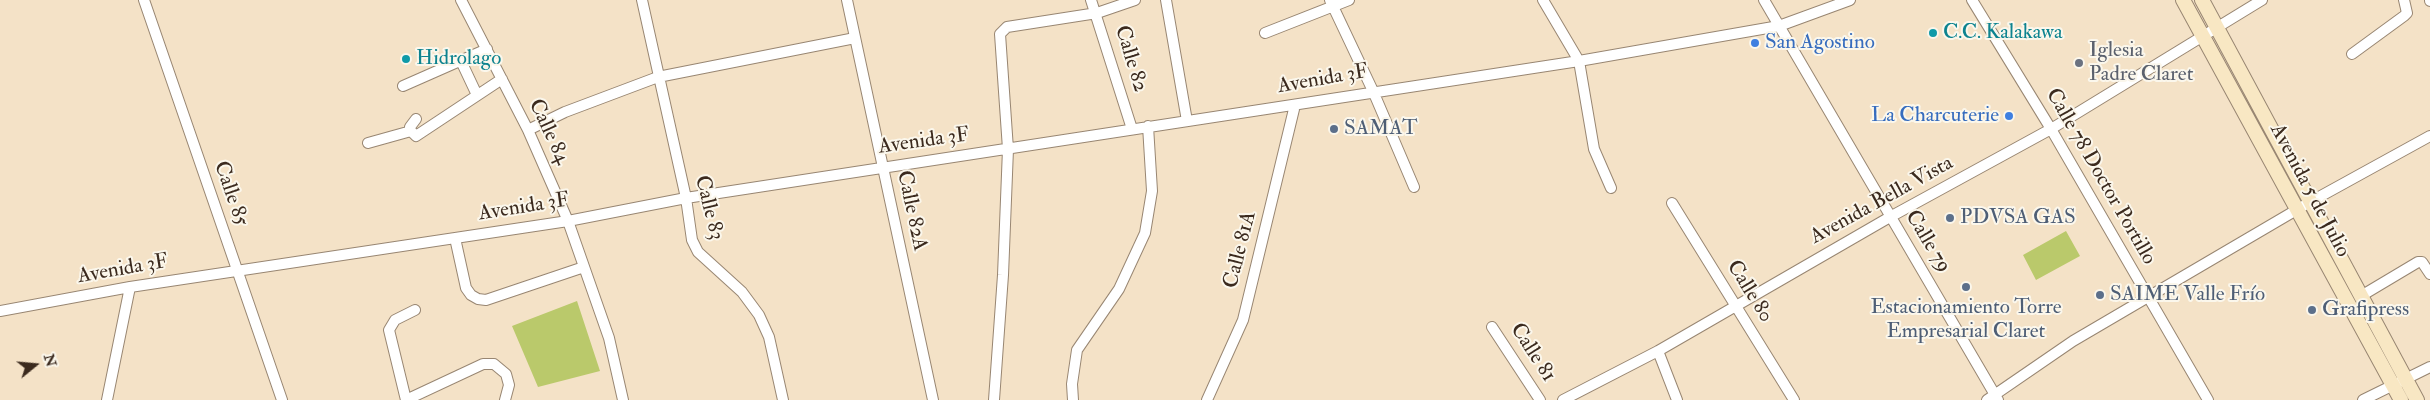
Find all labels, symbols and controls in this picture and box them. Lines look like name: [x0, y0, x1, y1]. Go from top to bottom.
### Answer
place label: C.C. Kalakawa: [1943, 20, 2063, 46]
street label: Calle 82: [1108, 23, 1152, 95]
marker: C.C. Kalakawa: [1927, 27, 1939, 39]
place label: San Agostino: [1765, 30, 1875, 56]
marker: San Agostino: [1749, 37, 1761, 49]
place label: Iglesia Padre Claret: [2089, 38, 2193, 88]
place label: Hidrolago: [416, 46, 501, 72]
marker: Hidrolago: [400, 53, 412, 65]
marker: Iglesia Padre Claret: [2073, 57, 2085, 69]
street label: Avenida 3F: [1276, 60, 1370, 100]
street label: Calle 78 Doctor Portillo: [2039, 84, 2161, 270]
street label: Calle 84: [522, 95, 574, 169]
place label: La Charcuterie: [1871, 103, 1999, 129]
marker: La Charcuterie: [2003, 110, 2015, 122]
place label: SAMAT: [1344, 116, 1418, 142]
street label: Avenida 5 de Julio: [2263, 120, 2355, 262]
street label: Avenida 3F: [877, 123, 971, 161]
marker: SAMAT: [1328, 123, 1340, 135]
street label: Avenida Bella Vista: [1806, 151, 1958, 251]
street label: Calle 85: [207, 158, 253, 230]
street label: Calle 82A: [890, 168, 932, 254]
street label: Calle 83: [688, 173, 728, 243]
street label: Avenida 3F: [477, 188, 571, 228]
place label: PDVSA GAS: [1960, 205, 2076, 231]
street label: Calle 79: [1899, 206, 1955, 278]
street label: Calle 81A: [1219, 209, 1263, 291]
marker: PDVSA GAS: [1944, 212, 1956, 224]
street label: Avenida 3F: [76, 250, 170, 290]
street label: Calle 80: [1720, 256, 1778, 328]
marker: Estacionamiento Torre Empresarial Claret: [1960, 281, 1972, 293]
place label: SAIME Valle Frío: [2110, 282, 2265, 308]
marker: SAIME Valle Frío: [2094, 289, 2106, 301]
place label: Estacionamiento Torre Empresarial Claret: [1870, 295, 2062, 345]
place label: Grafipress: [2322, 297, 2409, 323]
marker: Grafipress: [2306, 304, 2318, 316]
street label: Calle 81: [1504, 319, 1560, 387]
north arrow: [10, 340, 60, 390]
text: N: [40, 352, 60, 369]

